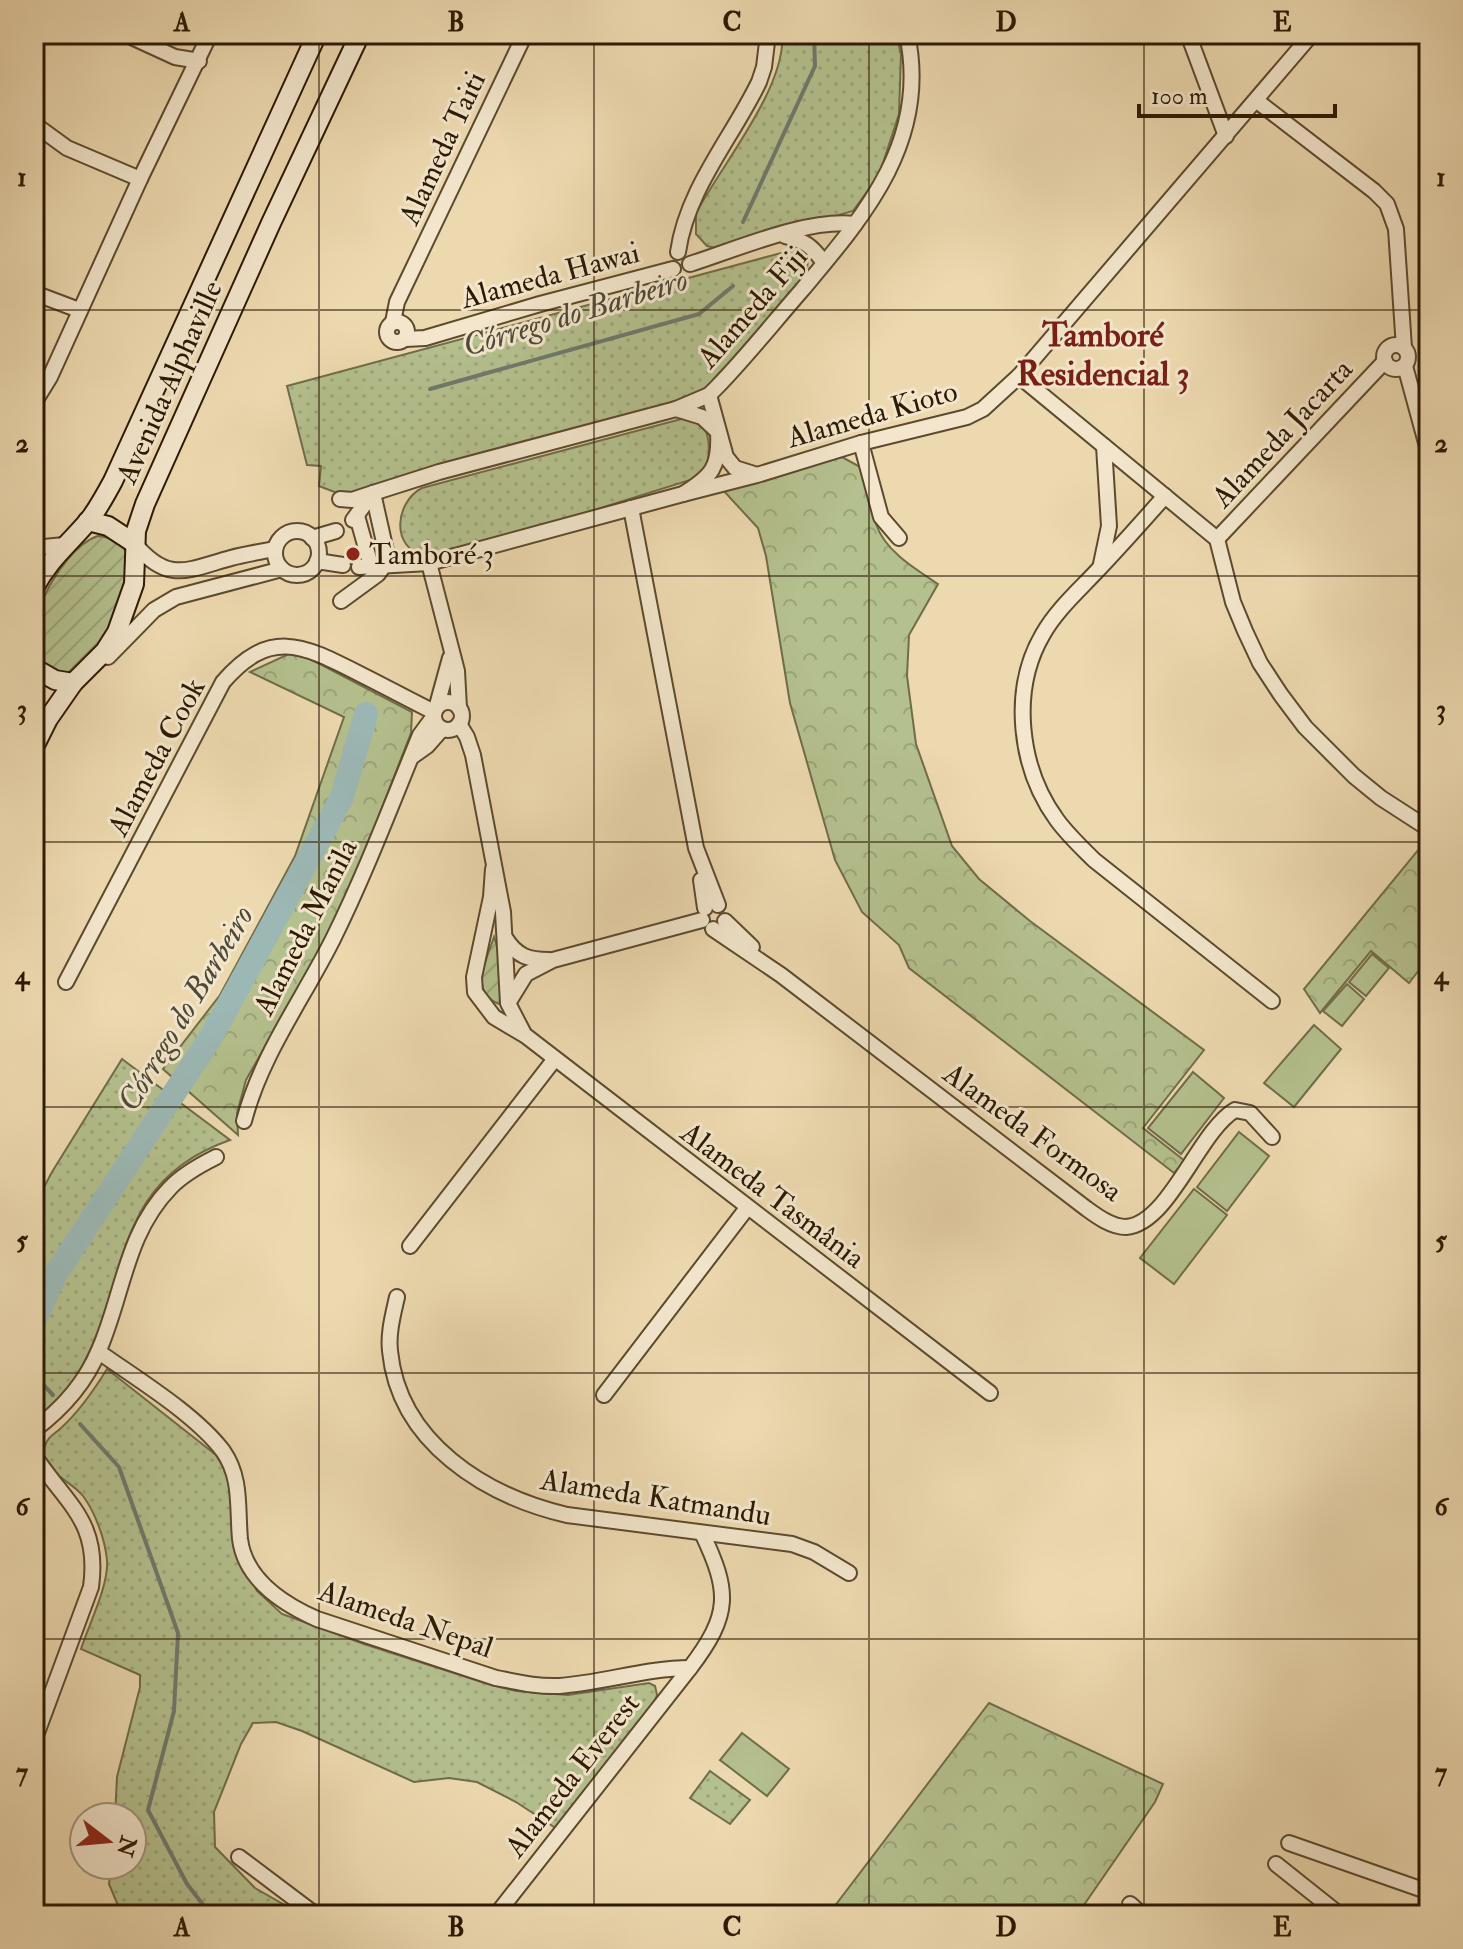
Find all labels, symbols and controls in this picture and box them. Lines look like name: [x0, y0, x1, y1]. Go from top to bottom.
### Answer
text: A: [173, 7, 191, 39]
text: B: [447, 7, 465, 39]
text: C: [722, 7, 742, 39]
text: D: [995, 7, 1017, 39]
text: E: [1273, 7, 1292, 39]
street label: Alameda Taiti: [390, 66, 494, 232]
scale bar: [1139, 68, 1335, 118]
text: 100 m: [1151, 81, 1208, 112]
text: 1: [17, 162, 27, 194]
text: 1: [1436, 162, 1446, 194]
street label: Alameda Hawai: [456, 234, 644, 317]
street label: Alameda Fiji: [689, 239, 815, 377]
water label: Córrego do Barbeiro: [458, 260, 693, 366]
street label: Avenida Alphaville: [108, 275, 231, 490]
district label: Tamboré Residencial 3: [1017, 314, 1189, 396]
street label: Alameda Jacarta: [1203, 351, 1361, 516]
street label: Alameda Kioto: [782, 373, 962, 457]
text: 2: [15, 428, 29, 460]
text: 2: [1434, 428, 1448, 460]
place label: Tamboré 3: [369, 536, 494, 573]
marker: Tamboré 3: [344, 545, 362, 563]
street label: Alameda Cook: [99, 672, 213, 843]
text: 3: [17, 694, 27, 726]
text: 3: [1436, 694, 1446, 726]
street label: Alameda Manila: [245, 832, 366, 1022]
water label: Córrego do Barbeiro: [109, 898, 263, 1119]
text: 4: [14, 960, 31, 992]
text: 4: [1433, 960, 1450, 992]
street label: Alameda Formosa: [935, 1055, 1130, 1210]
street label: Alameda Tasmânia: [672, 1113, 873, 1277]
text: 5: [16, 1225, 28, 1257]
text: 5: [1435, 1225, 1447, 1257]
street label: Alameda Katmandu: [537, 1461, 774, 1534]
text: 6: [15, 1491, 30, 1523]
text: 6: [1434, 1491, 1449, 1523]
street label: Alameda Nepal: [313, 1572, 498, 1667]
street label: Alameda Everest: [496, 1686, 648, 1866]
text: 7: [16, 1757, 28, 1789]
text: 7: [1435, 1757, 1447, 1789]
north arrow: [68, 1801, 148, 1881]
text: N: [110, 1832, 143, 1860]
text: A: [173, 1912, 191, 1944]
text: B: [447, 1912, 465, 1944]
text: C: [722, 1912, 742, 1944]
text: D: [995, 1912, 1017, 1944]
text: E: [1273, 1912, 1292, 1944]

